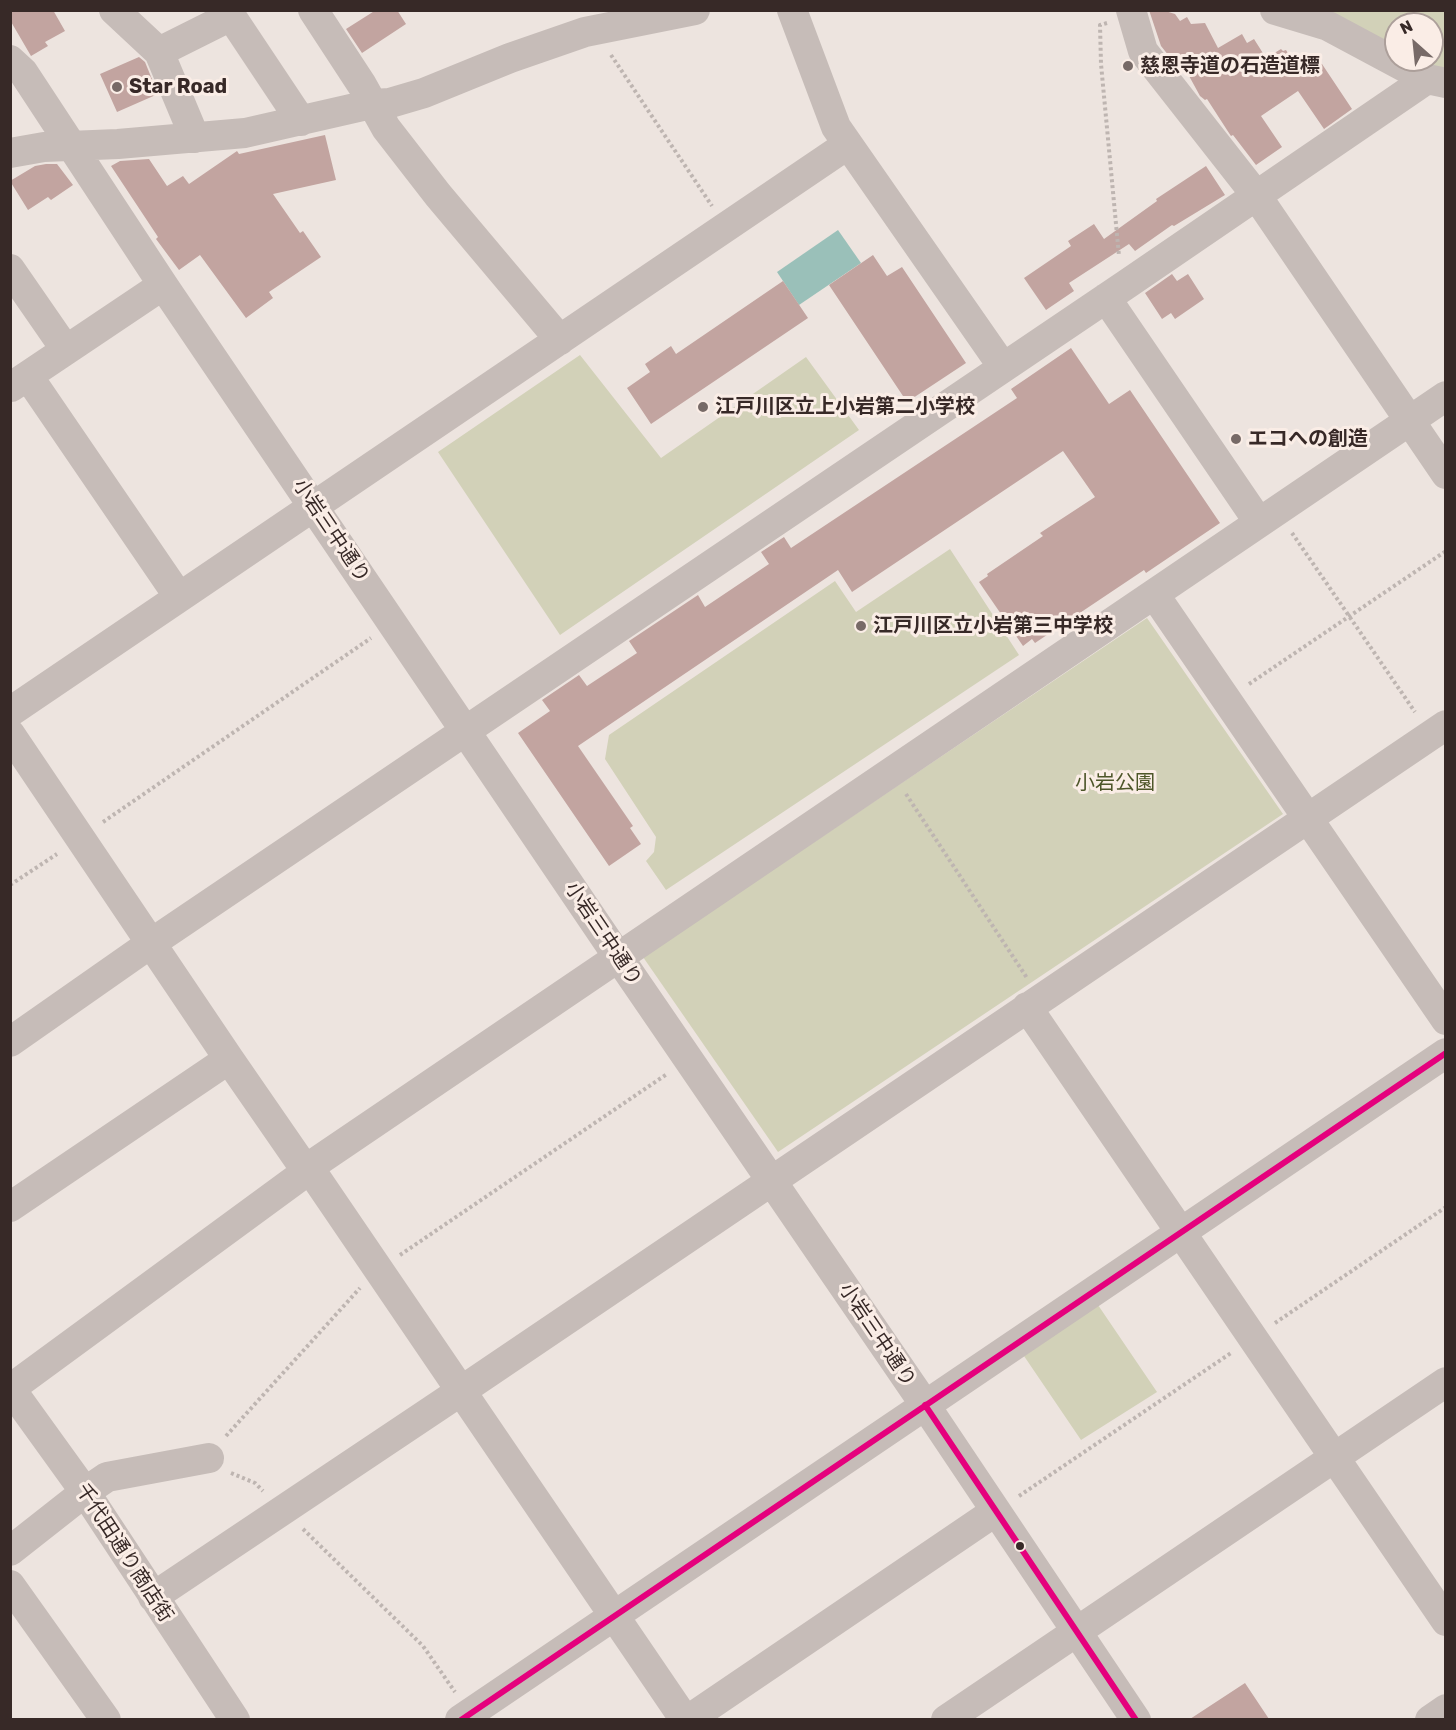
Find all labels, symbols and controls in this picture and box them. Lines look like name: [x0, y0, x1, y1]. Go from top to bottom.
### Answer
north arrow: [1384, 12, 1444, 72]
text: N: [1397, 16, 1416, 38]
place label: 慈恩寺道の石造道標: [1140, 54, 1320, 78]
marker: 慈恩寺道の石造道標: [1121, 59, 1135, 73]
place label: Star Road: [129, 75, 227, 99]
marker: Star Road: [110, 80, 124, 94]
place label: 江戸川区立上小岩第二小学校: [715, 395, 975, 419]
marker: 江戸川区立上小岩第二小学校: [696, 400, 710, 414]
place label: エコへの創造: [1248, 427, 1368, 451]
marker: エコへの創造: [1229, 432, 1243, 446]
street label: 小岩三中通り: [288, 475, 374, 587]
place label: 江戸川区立小岩第三中学校: [873, 614, 1113, 638]
marker: 江戸川区立小岩第三中学校: [854, 619, 868, 633]
park label: 小岩公園: [1075, 771, 1155, 795]
street label: 小岩三中通り: [560, 878, 646, 990]
street label: 小岩三中通り: [834, 1279, 920, 1391]
street label: 千代田通り商店街: [70, 1479, 178, 1627]
unlabelled marker: [1014, 1540, 1026, 1552]

